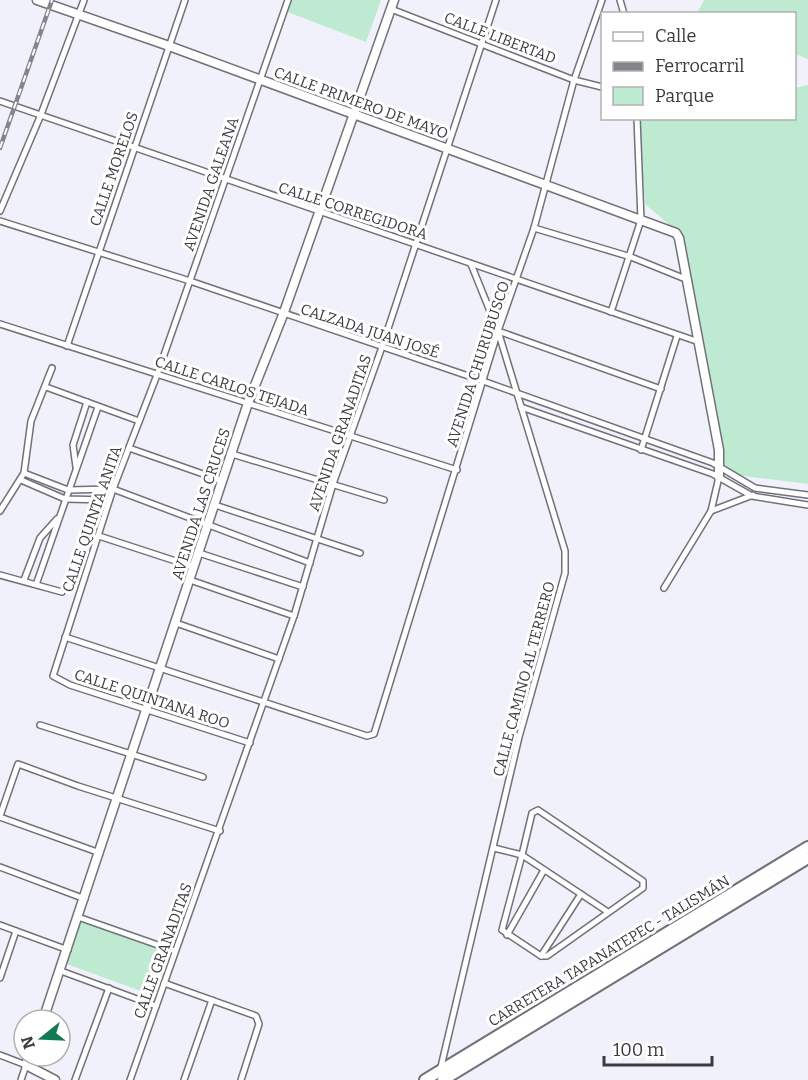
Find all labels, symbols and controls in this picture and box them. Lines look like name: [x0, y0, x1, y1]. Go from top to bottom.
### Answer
street label: CALLE LIBERTAD: [442, 8, 558, 68]
legend: [601, 12, 796, 120]
text: Calle: [655, 25, 696, 47]
text: Ferrocarril: [655, 55, 744, 77]
street label: CALLE PRIMERO DE MAYO: [271, 63, 451, 143]
text: Parque: [655, 85, 714, 107]
street label: CALLE MORELOS: [86, 109, 142, 229]
street label: AVENIDA GALEANA: [180, 114, 243, 253]
street label: CALLE CORREGIDORA: [276, 178, 430, 244]
street label: AVENIDA CHURUBUSCO: [443, 279, 513, 449]
street label: CALZADA JUAN JOSÉ: [298, 300, 442, 362]
street label: AVENIDA GRANADITAS: [305, 352, 375, 514]
street label: CALLE CARLOS TEJADA: [153, 353, 312, 420]
street label: AVENIDA LAS CRUCES: [168, 426, 234, 582]
street label: CALLE QUINTA ANITA: [58, 443, 126, 595]
street label: CALLE CAMINO AL TERRERO: [489, 579, 559, 779]
street label: CALLE QUINTANA ROO: [72, 665, 232, 733]
street label: CARRETERA TAPANATEPEC - TALISMÁN: [485, 872, 733, 1030]
street label: CALLE GRANADITAS: [130, 881, 196, 1021]
north arrow: [12, 1008, 72, 1068]
scale bar: [604, 1029, 712, 1067]
text: N: [17, 1034, 39, 1051]
text: 100 m: [613, 1039, 664, 1061]

